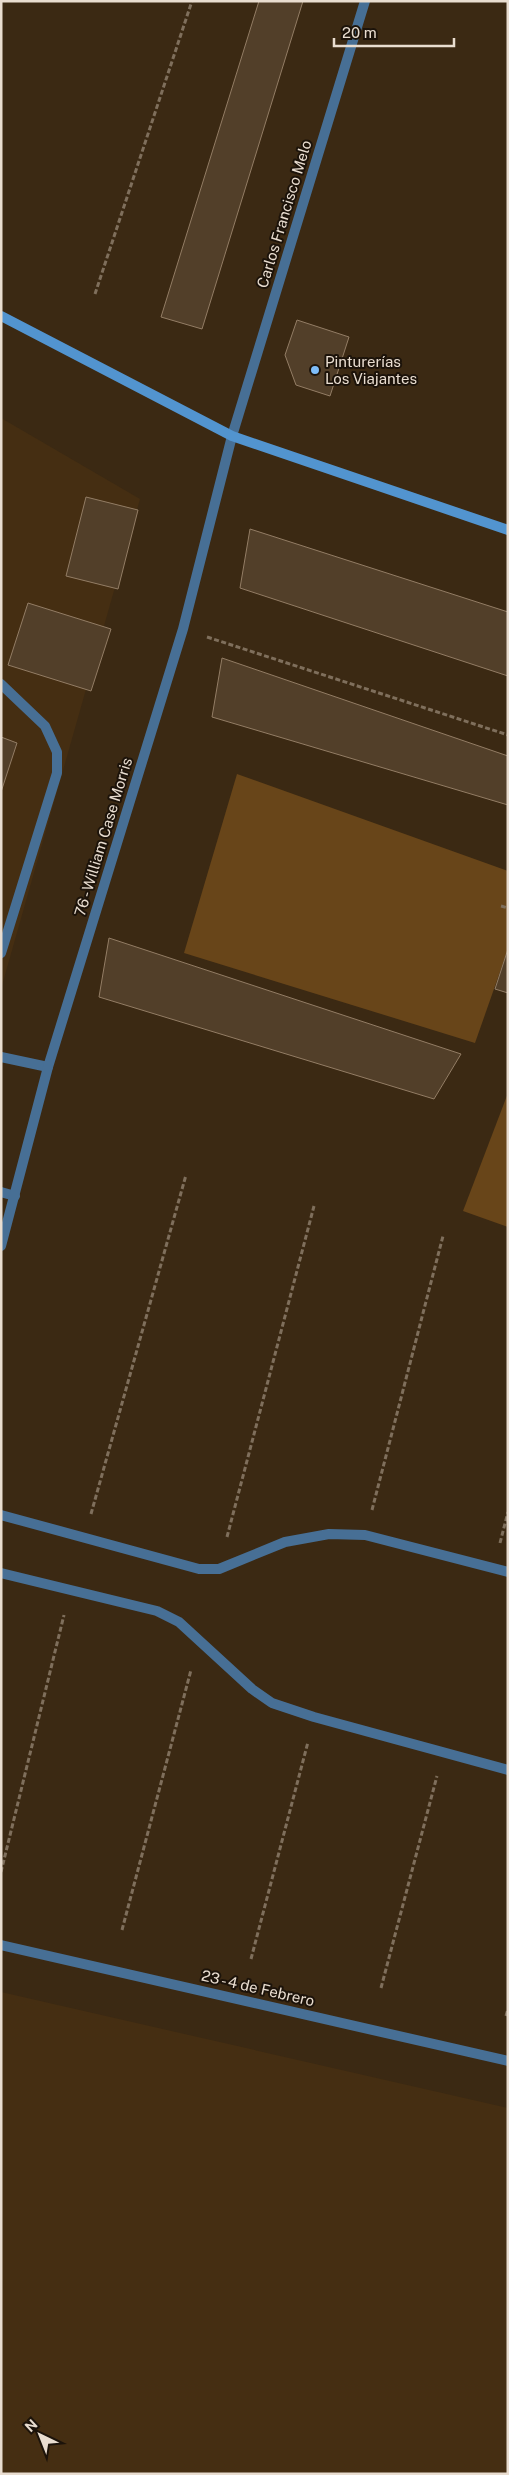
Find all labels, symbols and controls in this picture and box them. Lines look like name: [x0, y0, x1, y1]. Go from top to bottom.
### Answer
scale bar: [334, 15, 454, 47]
text: 20 m: [342, 24, 377, 41]
street label: Carlos Francisco Melo: [253, 138, 315, 290]
place label: Pinturerías Los Viajantes: [325, 353, 417, 387]
marker: Pinturerías Los Viajantes: [309, 364, 321, 376]
street label: 76 - William Case Morris: [71, 756, 135, 918]
street label: 23 - 4 de Febrero: [200, 1967, 316, 2009]
north arrow: [15, 2410, 65, 2460]
text: N: [22, 2416, 41, 2435]

